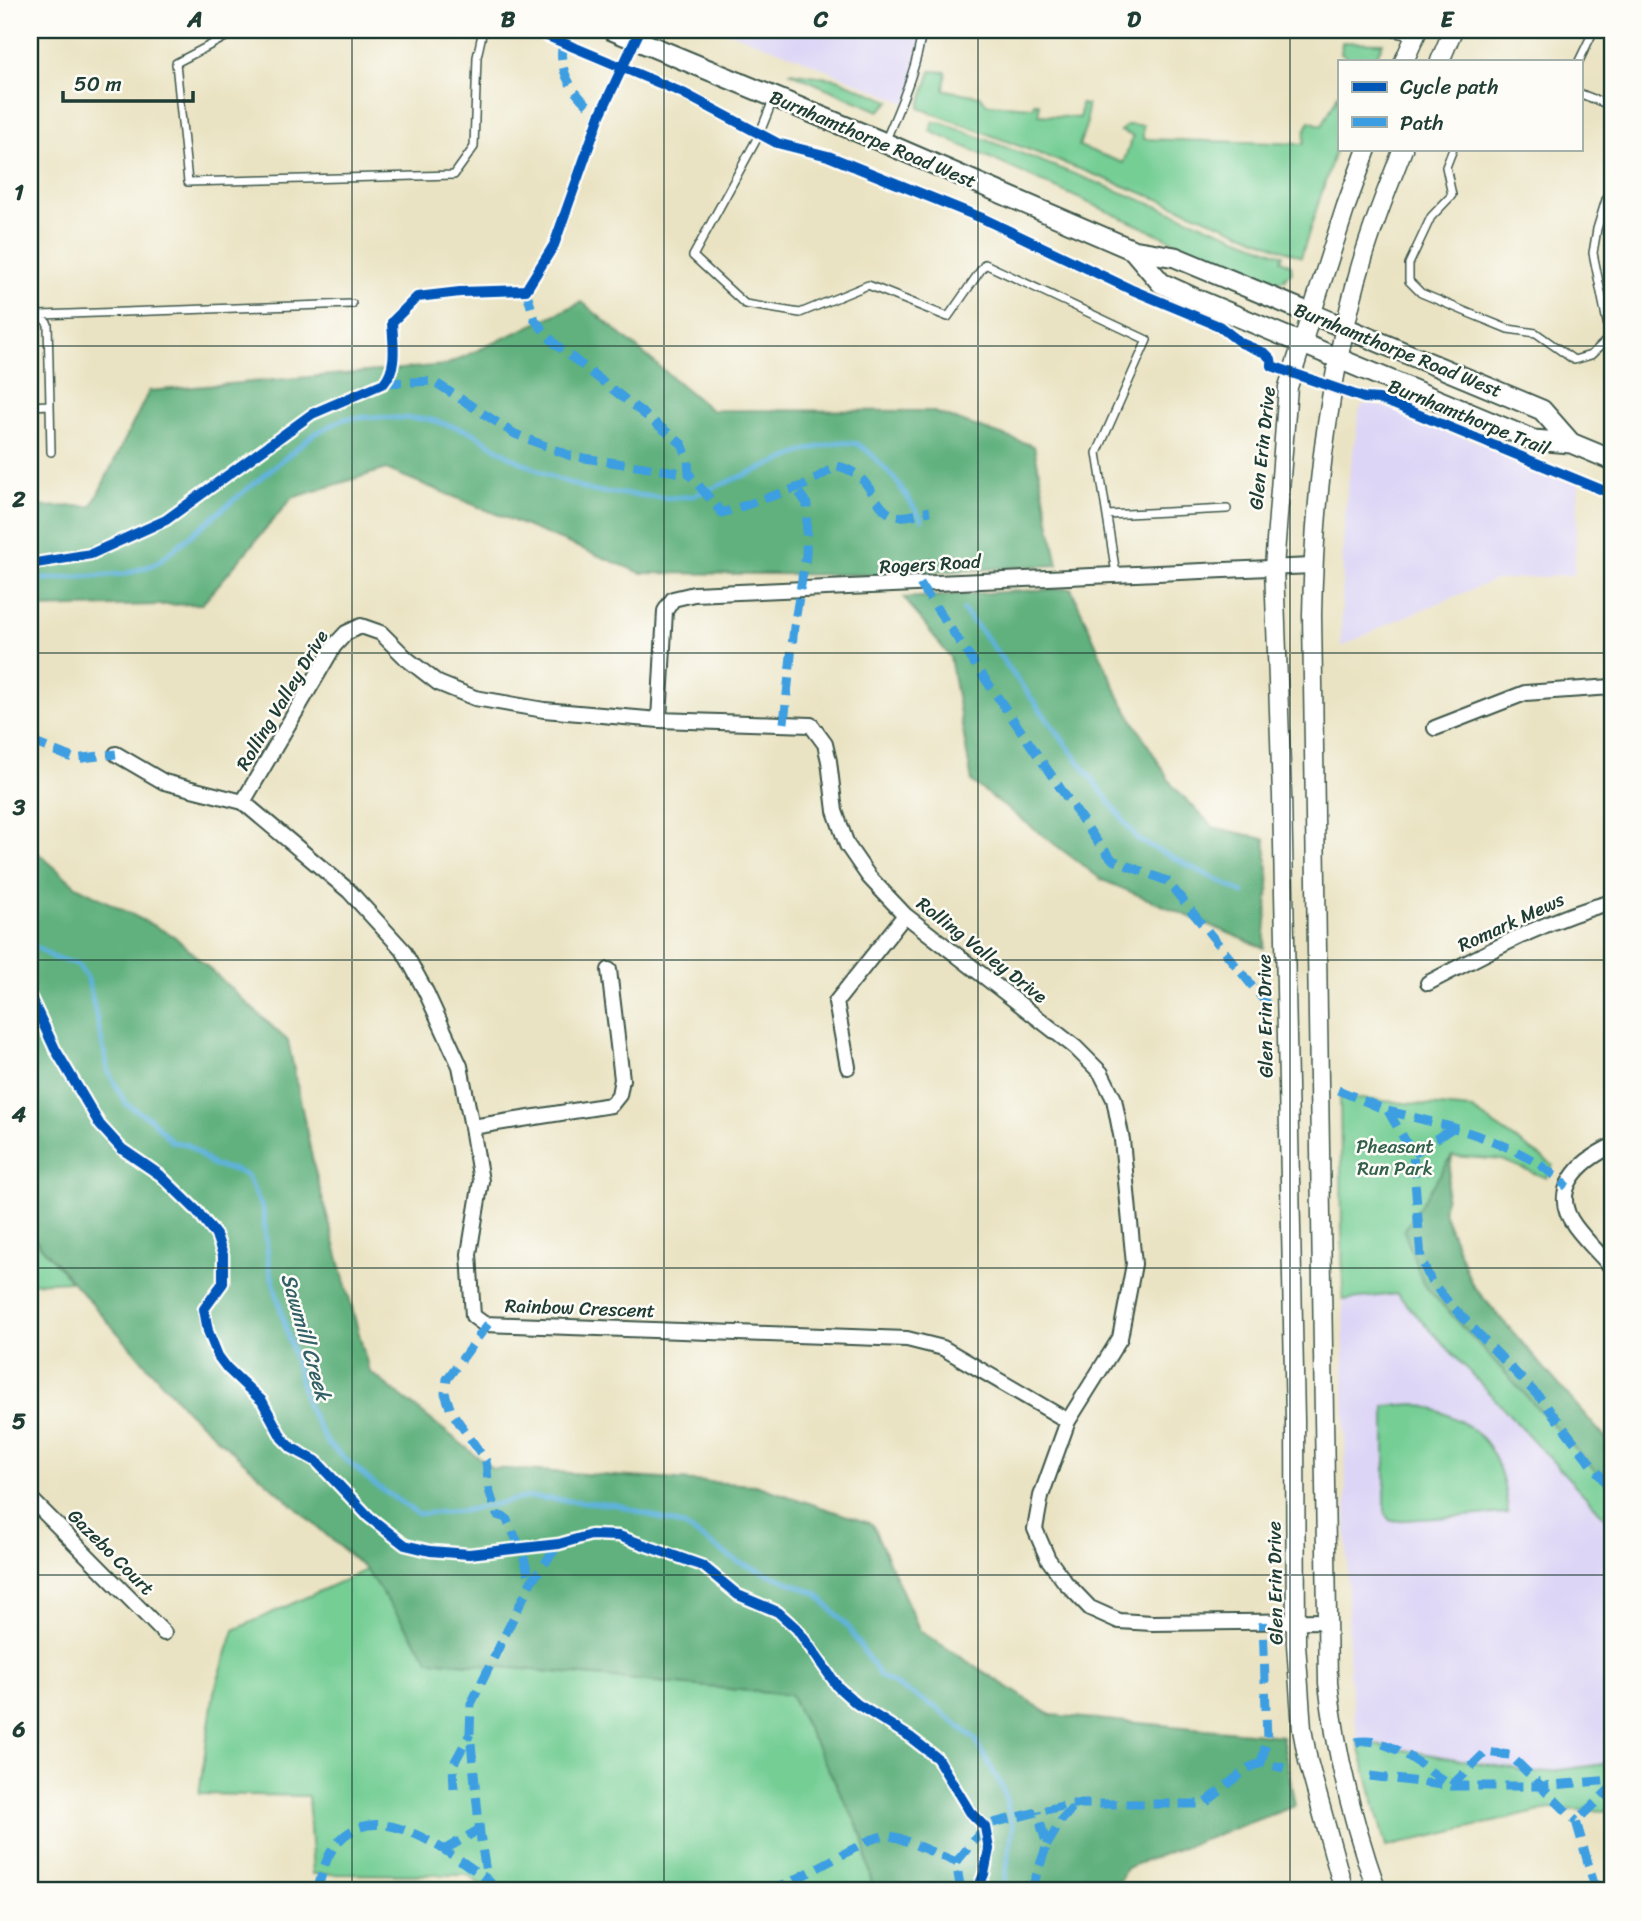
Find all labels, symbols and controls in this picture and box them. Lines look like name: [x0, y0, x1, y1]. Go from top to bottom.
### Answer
text: A: [186, 0, 203, 40]
text: B: [501, 0, 516, 40]
text: C: [813, 0, 829, 40]
text: D: [1127, 0, 1142, 40]
text: E: [1441, 0, 1456, 40]
scale bar: [63, 60, 192, 104]
legend: [1338, 60, 1582, 150]
text: 50 m: [74, 65, 122, 103]
text: Cycle path: [1400, 68, 1499, 106]
street label: Burnhamthorpe Road West: [764, 80, 982, 198]
text: Path: [1400, 104, 1443, 142]
text: 1: [14, 172, 24, 213]
street label: Burnhamthorpe Road West: [1289, 293, 1507, 407]
street label: Burnhamthorpe Trail: [1383, 370, 1555, 465]
street label: Glen Erin Drive: [1239, 384, 1285, 511]
text: 2: [11, 479, 26, 520]
street label: Rogers Road: [878, 545, 984, 583]
street label: Rolling Valley Drive: [227, 623, 337, 777]
text: 3: [12, 787, 26, 828]
street label: Romark Mews: [1452, 883, 1570, 961]
street label: Rolling Valley Drive: [909, 888, 1055, 1012]
street label: Glen Erin Drive: [1247, 954, 1283, 1078]
text: 4: [11, 1094, 27, 1135]
park label: Pheasant Run Park: [1356, 1130, 1434, 1185]
water label: Sawmill Creek: [270, 1269, 343, 1407]
street label: Rainbow Crescent: [504, 1289, 656, 1327]
text: 5: [12, 1401, 26, 1442]
street label: Gazebo Court: [60, 1501, 162, 1603]
street label: Glen Erin Drive: [1257, 1521, 1293, 1645]
text: 6: [11, 1709, 26, 1750]

